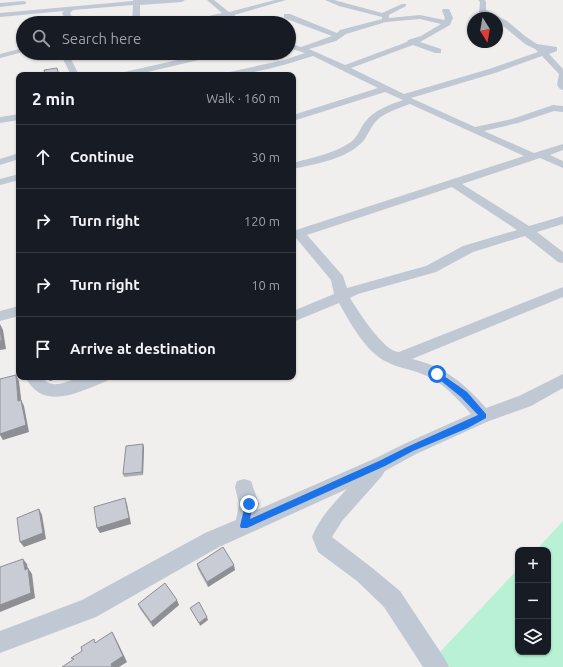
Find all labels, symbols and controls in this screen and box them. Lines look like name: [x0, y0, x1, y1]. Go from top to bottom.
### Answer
north arrow: [467, 12, 503, 48]
search box: [16, 16, 296, 60]
icon: search: [30, 27, 52, 49]
text: Search here: [62, 30, 141, 47]
text: 2 min: [32, 89, 75, 108]
text: Walk · 160 m: [206, 91, 280, 105]
icon: ahead: [32, 146, 54, 168]
text: Continue: [70, 148, 134, 165]
text: 30 m: [251, 150, 280, 164]
icon: right: [32, 210, 54, 232]
text: Turn right: [70, 212, 140, 229]
text: 120 m: [244, 214, 280, 228]
icon: right: [32, 274, 54, 296]
text: Turn right: [70, 276, 140, 293]
text: 10 m: [251, 278, 280, 292]
icon: arrive: [32, 338, 54, 360]
text: Arrive at destination: [70, 340, 216, 357]
route start: [428, 365, 446, 383]
route end: [240, 495, 258, 513]
map controls: [515, 547, 551, 655]
button: +: [515, 547, 551, 583]
button: −: [515, 583, 551, 619]
button: layers: [515, 619, 551, 655]

